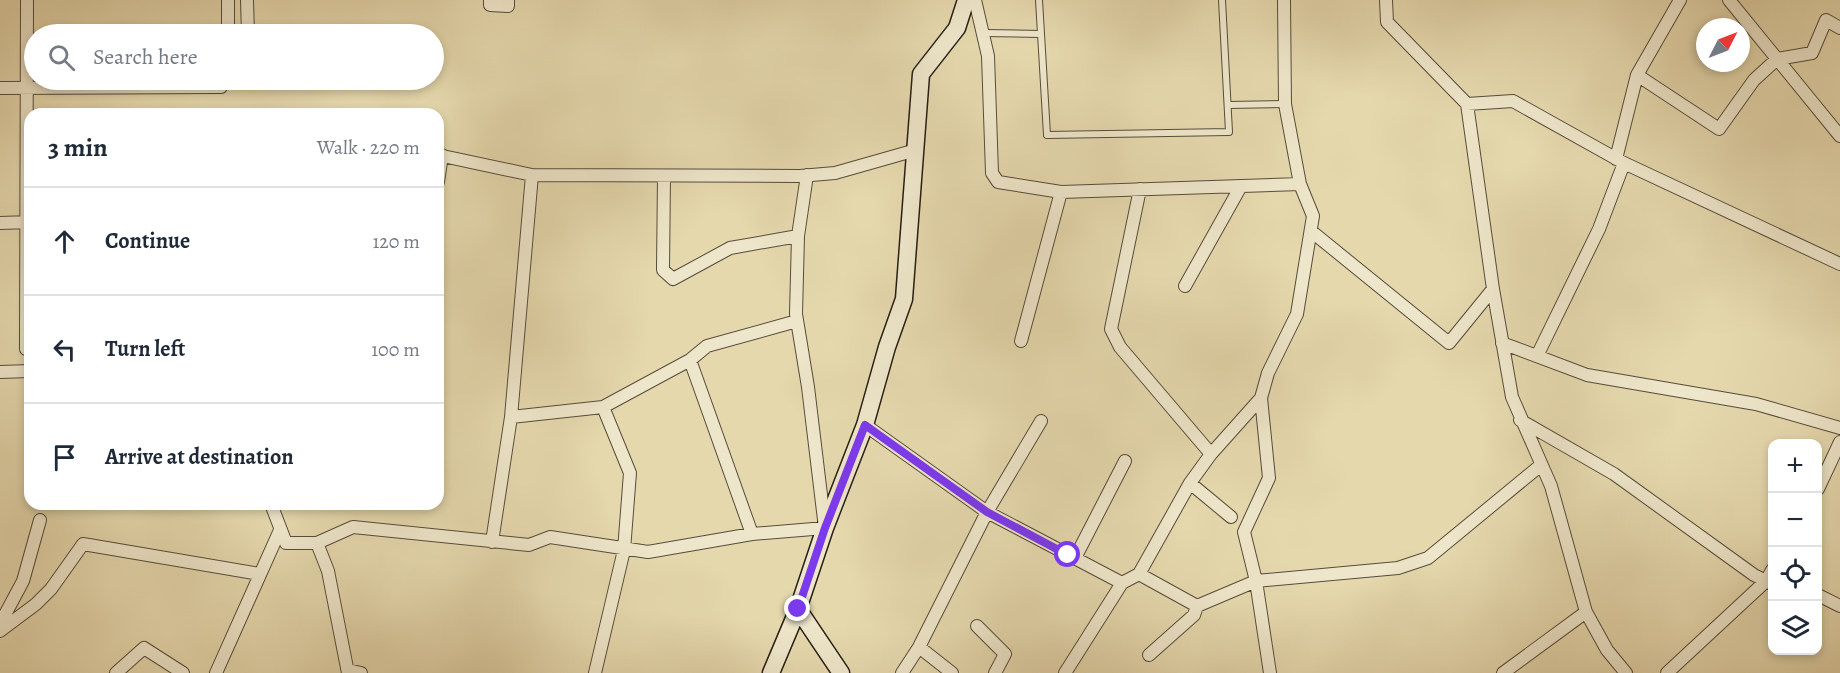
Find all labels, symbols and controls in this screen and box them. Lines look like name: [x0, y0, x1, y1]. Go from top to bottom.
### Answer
north arrow: [1696, 18, 1750, 72]
search box: [24, 24, 444, 90]
icon: search: [45, 41, 78, 74]
text: Search here: [93, 42, 198, 72]
text: 3 min: [48, 130, 108, 165]
text: Walk · 220 m: [317, 134, 420, 161]
icon: ahead: [48, 225, 81, 258]
text: Continue: [105, 226, 190, 256]
text: 120 m: [372, 228, 420, 255]
icon: left: [48, 333, 81, 366]
text: Turn left: [105, 334, 185, 364]
text: 100 m: [371, 336, 420, 363]
map controls: [1768, 439, 1822, 655]
button: +: [1768, 439, 1822, 493]
icon: arrive: [48, 441, 81, 474]
text: Arrive at destination: [105, 442, 294, 472]
button: −: [1768, 493, 1822, 547]
route start: [1054, 541, 1080, 567]
button: locate: [1768, 547, 1822, 601]
route end: [784, 595, 810, 621]
button: layers: [1768, 601, 1822, 655]

